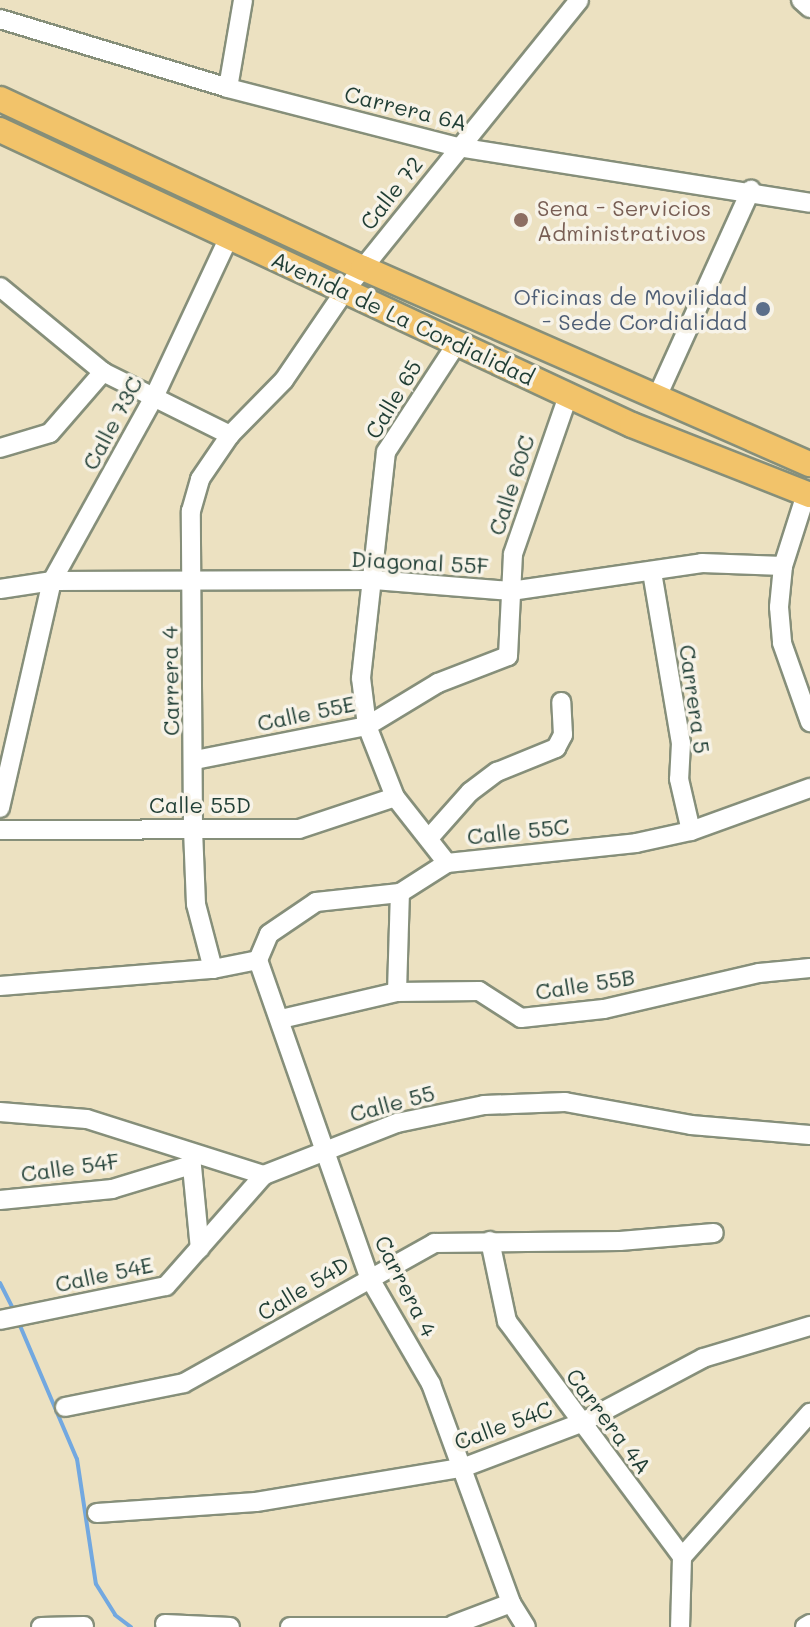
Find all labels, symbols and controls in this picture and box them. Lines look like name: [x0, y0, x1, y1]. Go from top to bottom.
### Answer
street label: Carrera 6A: [342, 80, 470, 136]
street label: Calle 72: [354, 151, 428, 235]
place label: Sena - Servicios Administrativos: [537, 194, 711, 246]
marker: Sena - Servicios Administrativos: [512, 211, 530, 229]
street label: Avenida de La Cordialidad: [267, 245, 539, 391]
place label: Oficinas de Movilidad - Sede Cordialidad: [514, 283, 747, 334]
marker: Oficinas de Movilidad - Sede Cordialidad: [754, 300, 772, 318]
street label: Calle 65: [359, 355, 427, 443]
street label: Calle 73C: [76, 372, 148, 474]
street label: Calle 60C: [482, 432, 540, 538]
street label: Diagonal 55F: [351, 545, 489, 579]
street label: Carrera 4: [156, 626, 184, 736]
street label: Carrera 5: [674, 643, 716, 755]
street label: Calle 55E: [255, 690, 357, 736]
street label: Calle 55D: [149, 792, 251, 818]
street label: Calle 55C: [466, 813, 570, 849]
street label: Calle 55B: [533, 963, 637, 1005]
street label: Calle 55: [347, 1079, 437, 1127]
street label: Calle 54F: [19, 1147, 121, 1187]
street label: Carrera 4: [369, 1231, 443, 1341]
street label: Calle 54D: [252, 1250, 354, 1326]
street label: Calle 54E: [53, 1251, 155, 1297]
street label: Carrera 4A: [561, 1363, 657, 1479]
street label: Calle 54C: [450, 1395, 556, 1455]

